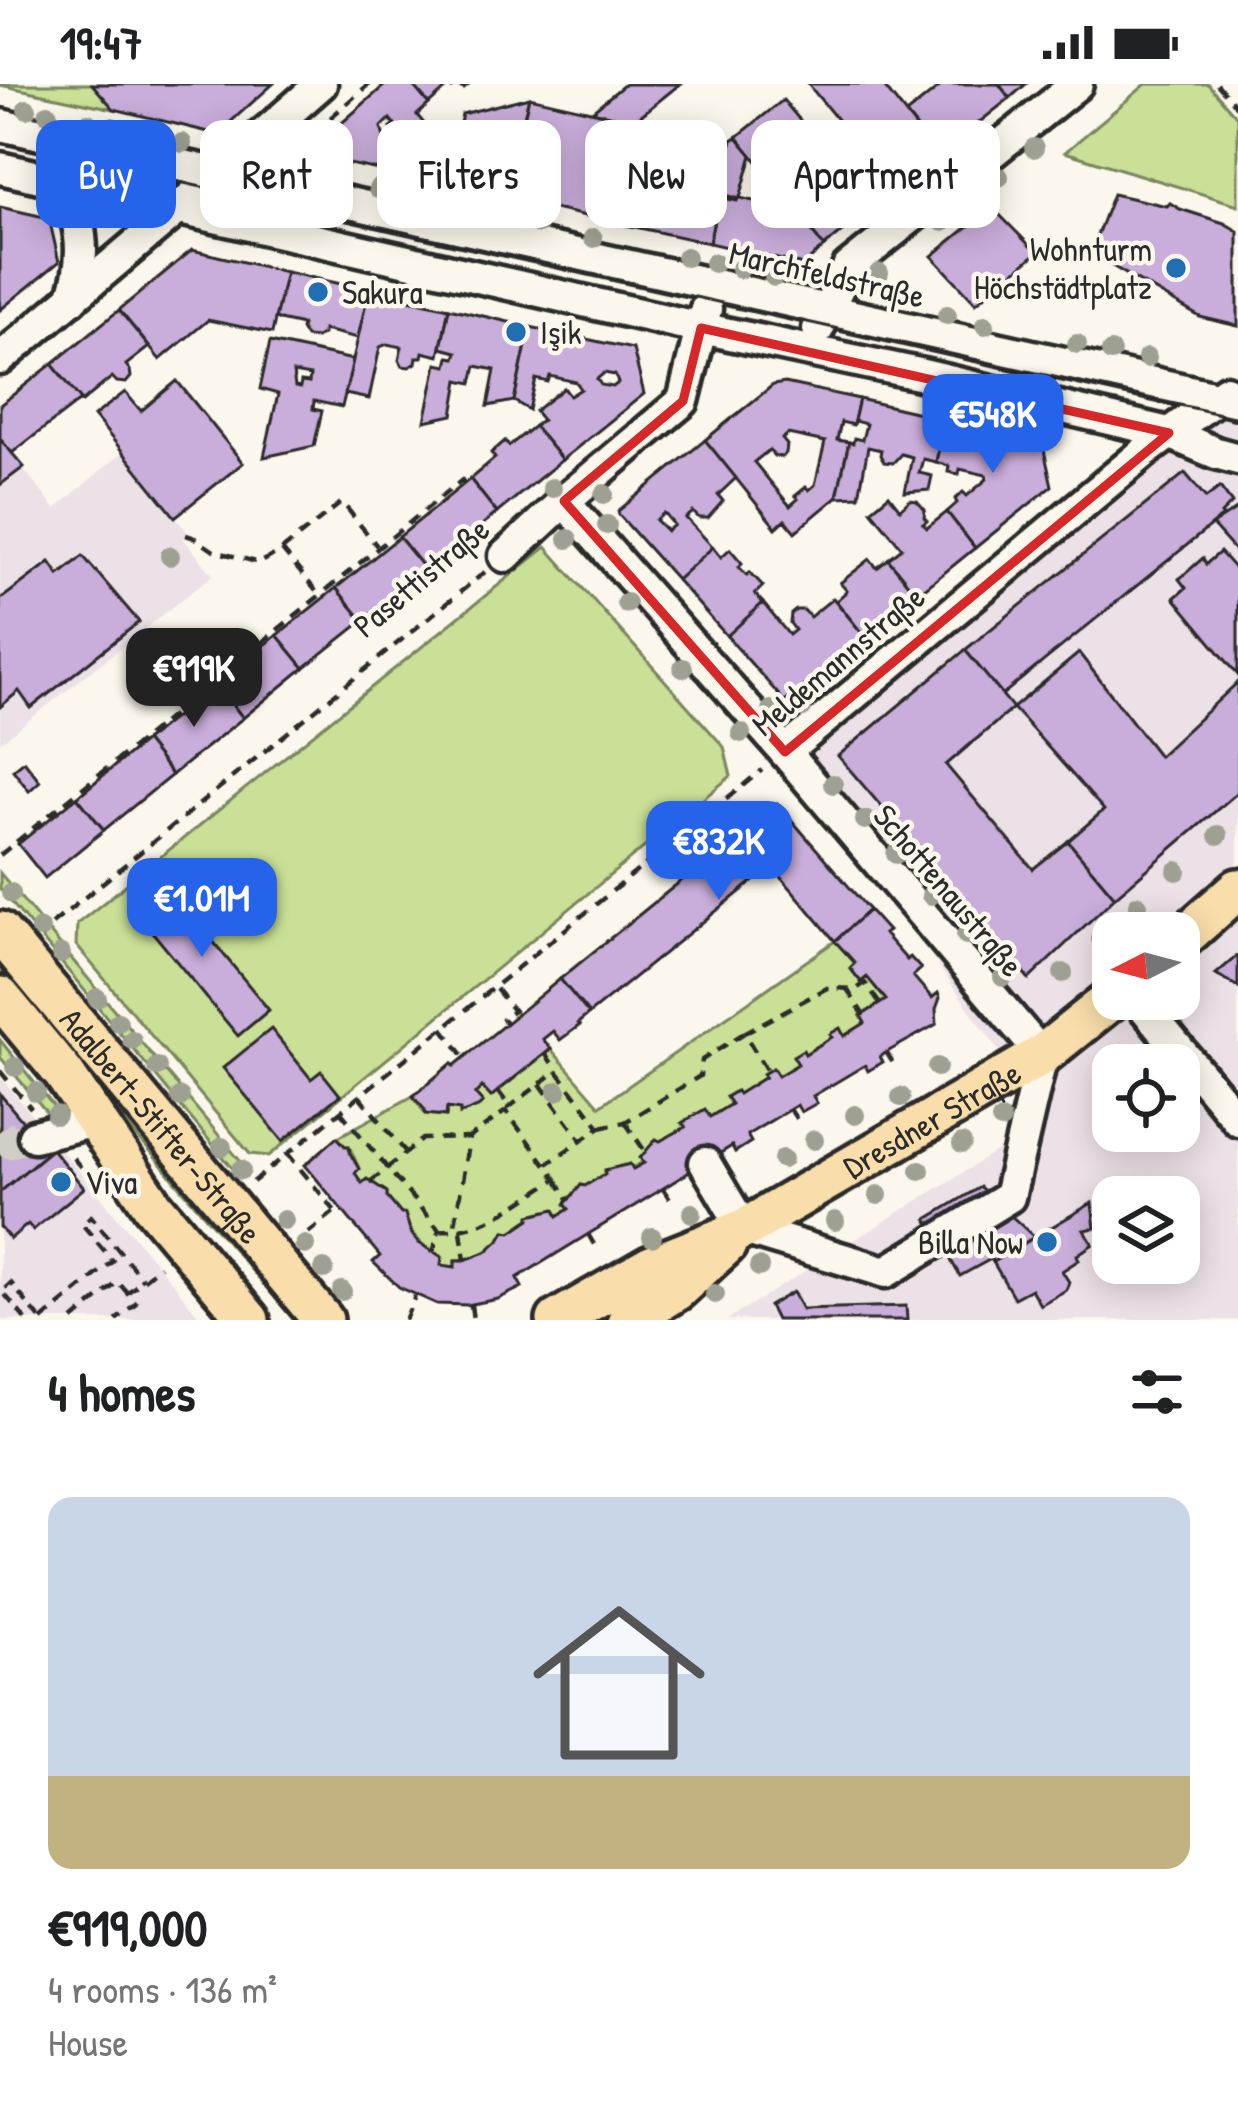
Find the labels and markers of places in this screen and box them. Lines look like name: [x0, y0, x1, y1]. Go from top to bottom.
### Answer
place label: Wohnturm Höchstädtplatz: [974, 227, 1152, 310]
marker: Wohnturm Höchstädtplatz: [1163, 255, 1189, 281]
place label: Sakura: [342, 270, 423, 314]
marker: Sakura: [305, 279, 331, 305]
place label: Işik: [540, 310, 582, 354]
marker: Işik: [503, 319, 529, 345]
pin: €548K: [909, 374, 1077, 476]
pin: €919K: [110, 628, 278, 730]
pin: €832K: [635, 801, 803, 903]
pin: €1.01M: [104, 858, 300, 960]
place label: Viva: [85, 1160, 137, 1204]
marker: Viva: [48, 1169, 74, 1195]
place label: Billa Now: [918, 1220, 1023, 1264]
marker: Billa Now: [1034, 1229, 1060, 1255]

